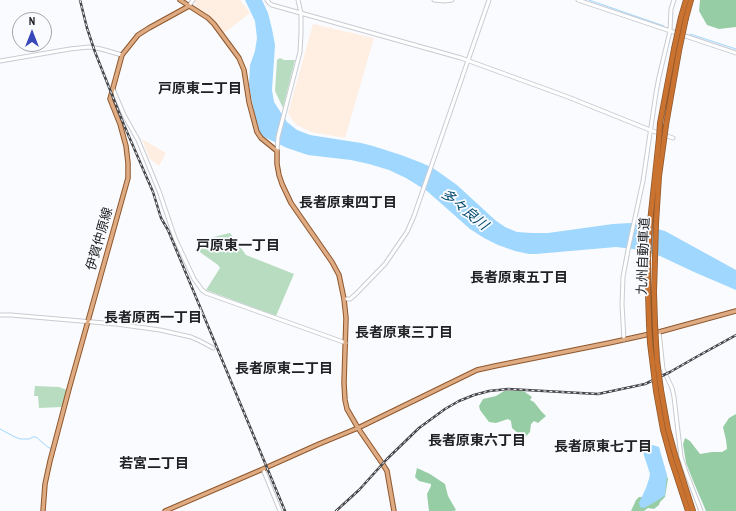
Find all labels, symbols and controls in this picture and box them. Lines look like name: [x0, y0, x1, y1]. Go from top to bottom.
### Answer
north arrow: [12, 12, 52, 52]
text: N: [29, 14, 35, 28]
district label: 戸原東二丁目: [158, 81, 242, 97]
water label: 多々良川: [437, 186, 491, 234]
district label: 長者原東四丁目: [299, 195, 397, 211]
street label: 伊賀仲原線: [84, 206, 116, 272]
street label: 九州自動車道: [635, 217, 653, 295]
district label: 戸原東一丁目: [196, 238, 280, 254]
district label: 長者原東五丁目: [470, 270, 568, 286]
district label: 長者原西一丁目: [104, 310, 202, 326]
district label: 長者原東三丁目: [355, 325, 453, 341]
district label: 長者原東二丁目: [235, 361, 333, 377]
district label: 長者原東六丁目: [428, 433, 526, 449]
district label: 長者原東七丁目: [554, 439, 652, 455]
district label: 若宮二丁目: [119, 456, 189, 472]

